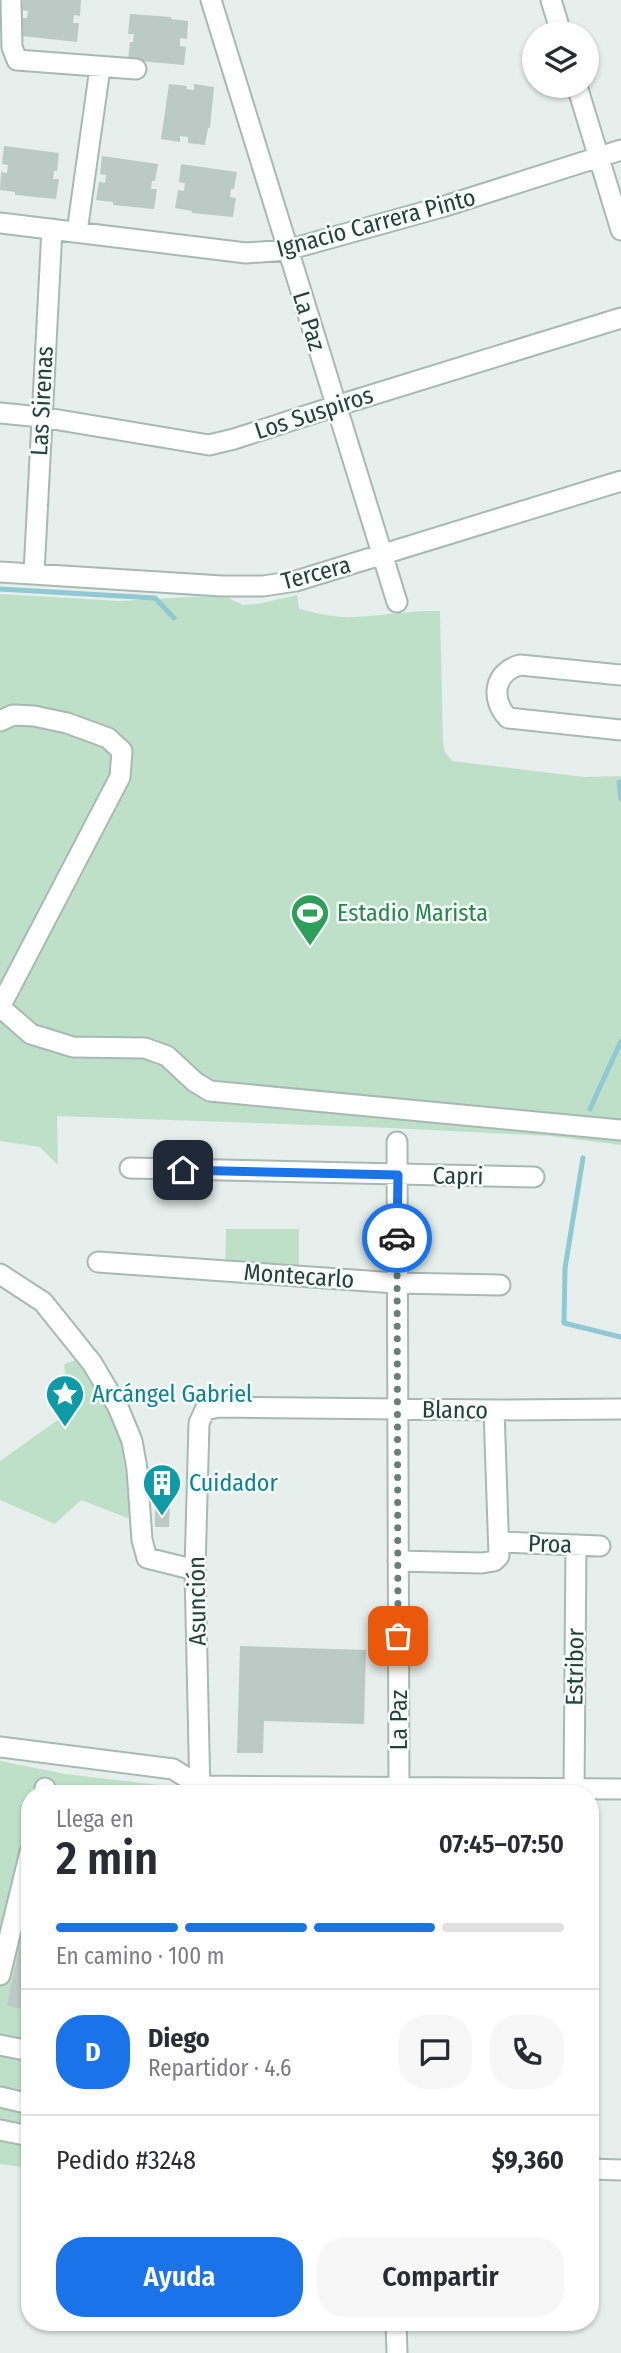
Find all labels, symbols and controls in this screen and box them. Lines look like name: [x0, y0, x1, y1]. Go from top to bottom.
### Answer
map controls: [522, 21, 599, 98]
button: layers: [522, 21, 599, 98]
street label: Ignacio Carrera Pinto: [274, 183, 478, 263]
street label: La Paz: [287, 288, 331, 354]
street label: Las Sirenas: [25, 345, 59, 457]
street label: Los Suspiros: [251, 381, 377, 445]
street label: Tercera: [278, 550, 354, 596]
sports icon: Estadio Marista: [289, 892, 331, 947]
place label: Estadio Marista: [337, 899, 488, 927]
pin: [153, 1140, 213, 1200]
icon: home: [164, 1151, 202, 1189]
street label: Capri: [432, 1162, 484, 1190]
courier: [362, 1203, 432, 1273]
icon: car: [378, 1219, 416, 1257]
street label: Montecarlo: [243, 1258, 355, 1294]
place icon: Arcángel Gabriel: [44, 1373, 86, 1428]
place label: Arcángel Gabriel: [92, 1380, 252, 1408]
street label: Blanco: [422, 1395, 488, 1425]
building icon: Cuidador: [141, 1462, 183, 1517]
place label: Cuidador: [189, 1469, 278, 1497]
street label: Proa: [528, 1529, 572, 1559]
street label: Asunción: [182, 1556, 212, 1646]
pin: [368, 1606, 428, 1666]
icon: bag: [379, 1617, 417, 1655]
street label: Estribor: [560, 1627, 590, 1706]
street label: La Paz: [385, 1690, 413, 1750]
text: Llega en: [56, 1805, 134, 1833]
text: 07:45–07:50: [439, 1829, 564, 1860]
text: 2 min: [56, 1831, 158, 1886]
text: En camino · 100 m: [56, 1942, 224, 1970]
button: chat: [398, 2015, 472, 2089]
button: phone: [490, 2015, 564, 2089]
text: Diego: [148, 2023, 210, 2054]
text: D: [85, 2037, 101, 2068]
text: Repartidor · 4.6: [148, 2054, 292, 2082]
text: Pedido #3248: [56, 2145, 196, 2176]
text: $9,360: [492, 2145, 564, 2176]
button: Ayuda: [56, 2237, 303, 2317]
button: Compartir: [317, 2237, 564, 2317]

